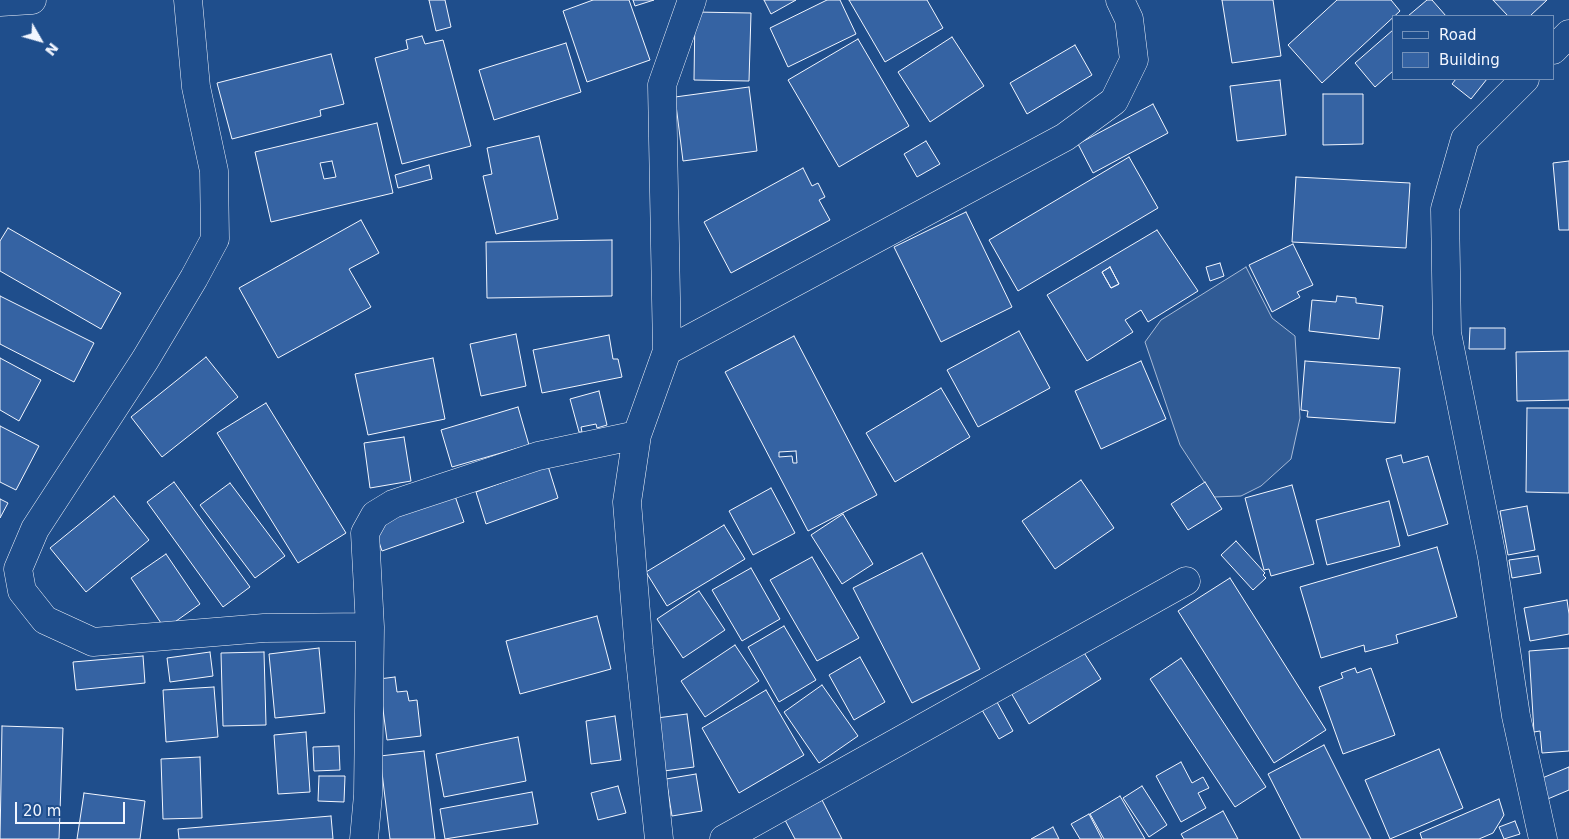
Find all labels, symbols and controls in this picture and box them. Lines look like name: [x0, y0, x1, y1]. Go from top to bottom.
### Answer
north arrow: [15, 15, 65, 65]
legend: [1392, 15, 1554, 80]
text: Road: [1439, 26, 1477, 44]
text: N: [42, 40, 62, 59]
text: Building: [1439, 51, 1500, 69]
scale bar: [18, 792, 128, 824]
text: 20 m: [23, 802, 61, 820]

